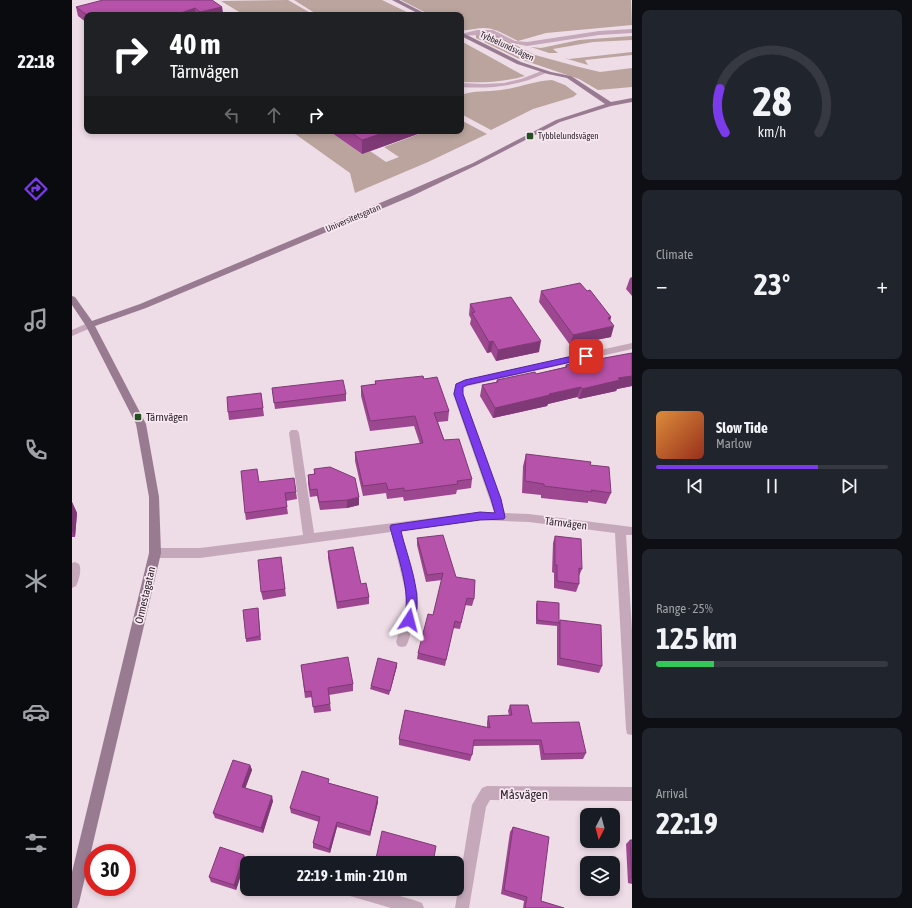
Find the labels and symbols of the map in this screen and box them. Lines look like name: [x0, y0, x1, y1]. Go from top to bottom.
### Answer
street label: Tybbelundsvägen: [478, 29, 536, 63]
marker: Tybblelundsvägen: [525, 131, 535, 141]
place label: Tybblelundsvägen: [538, 131, 599, 141]
street label: Universitetsgatan: [324, 202, 382, 234]
pin: [569, 339, 603, 373]
place label: Tärnvägen: [146, 411, 188, 423]
marker: Tärnvägen: [133, 412, 143, 422]
street label: Tärnvägen: [544, 514, 588, 532]
street label: Ormestagatan: [133, 565, 157, 625]
position arrow: [388, 599, 430, 641]
street label: Måsvägen: [500, 787, 548, 802]
north arrow: [580, 808, 620, 848]
speed limit sign: 30: [84, 844, 136, 896]

